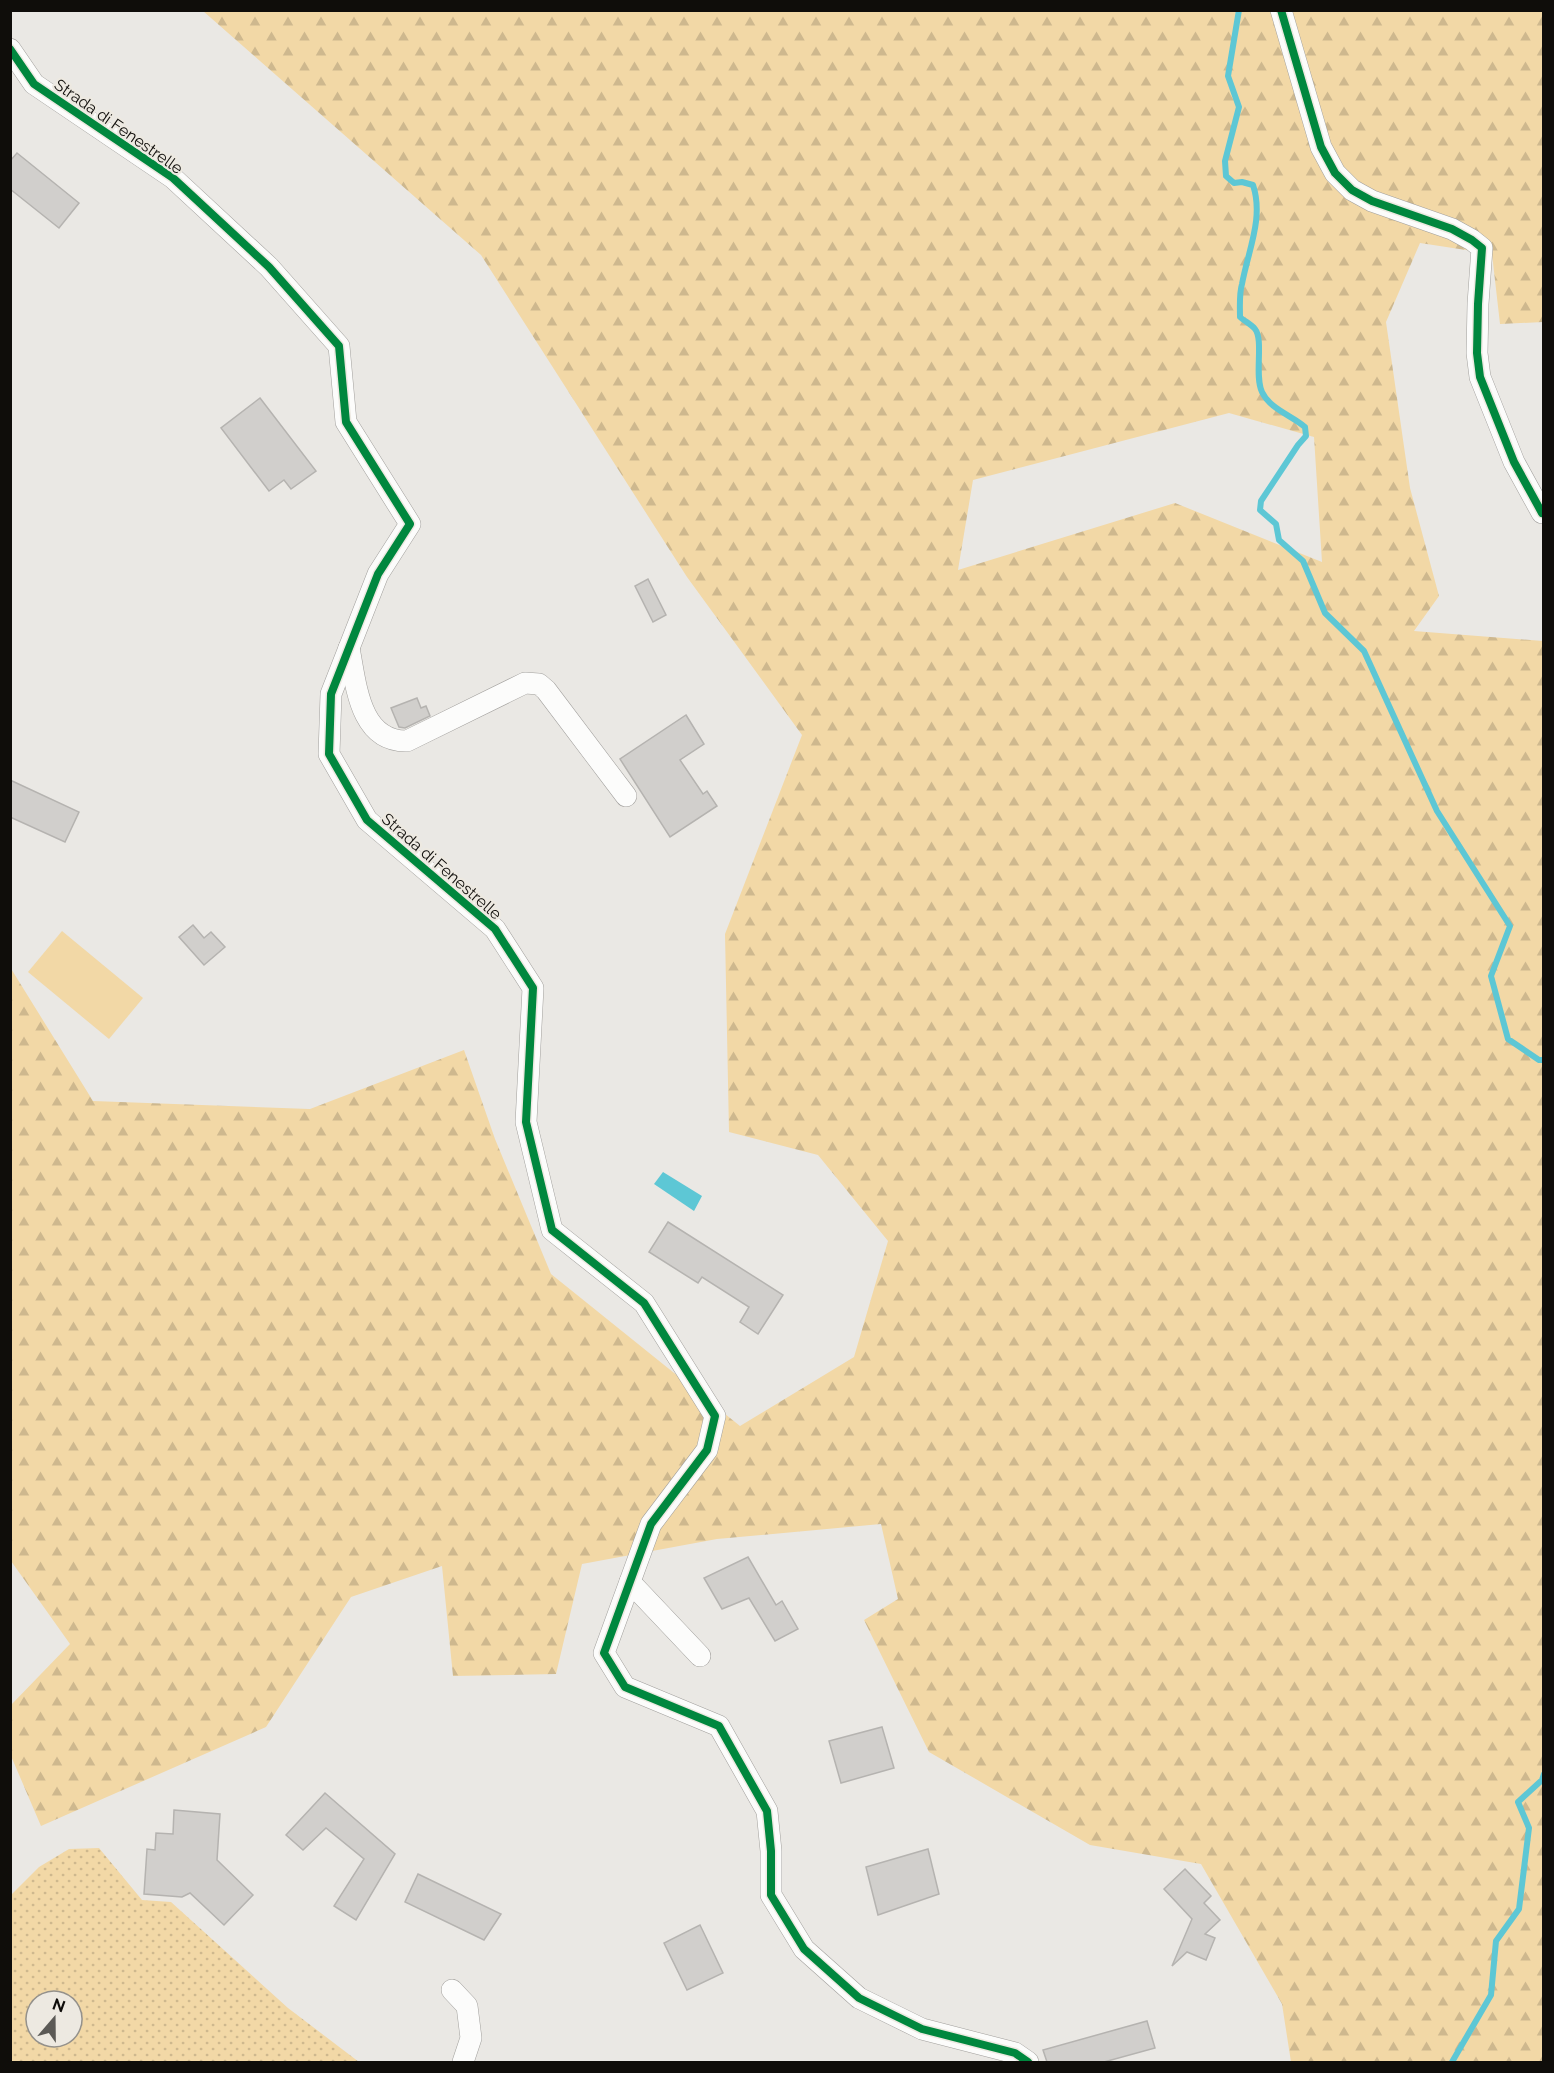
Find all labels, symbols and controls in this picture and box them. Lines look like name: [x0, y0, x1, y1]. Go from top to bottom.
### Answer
street label: Strada di Fenestrelle: [51, 75, 187, 178]
street label: Strada di Fenestrelle: [378, 809, 505, 924]
north arrow: [24, 1989, 84, 2049]
text: N: [50, 1994, 68, 2016]

